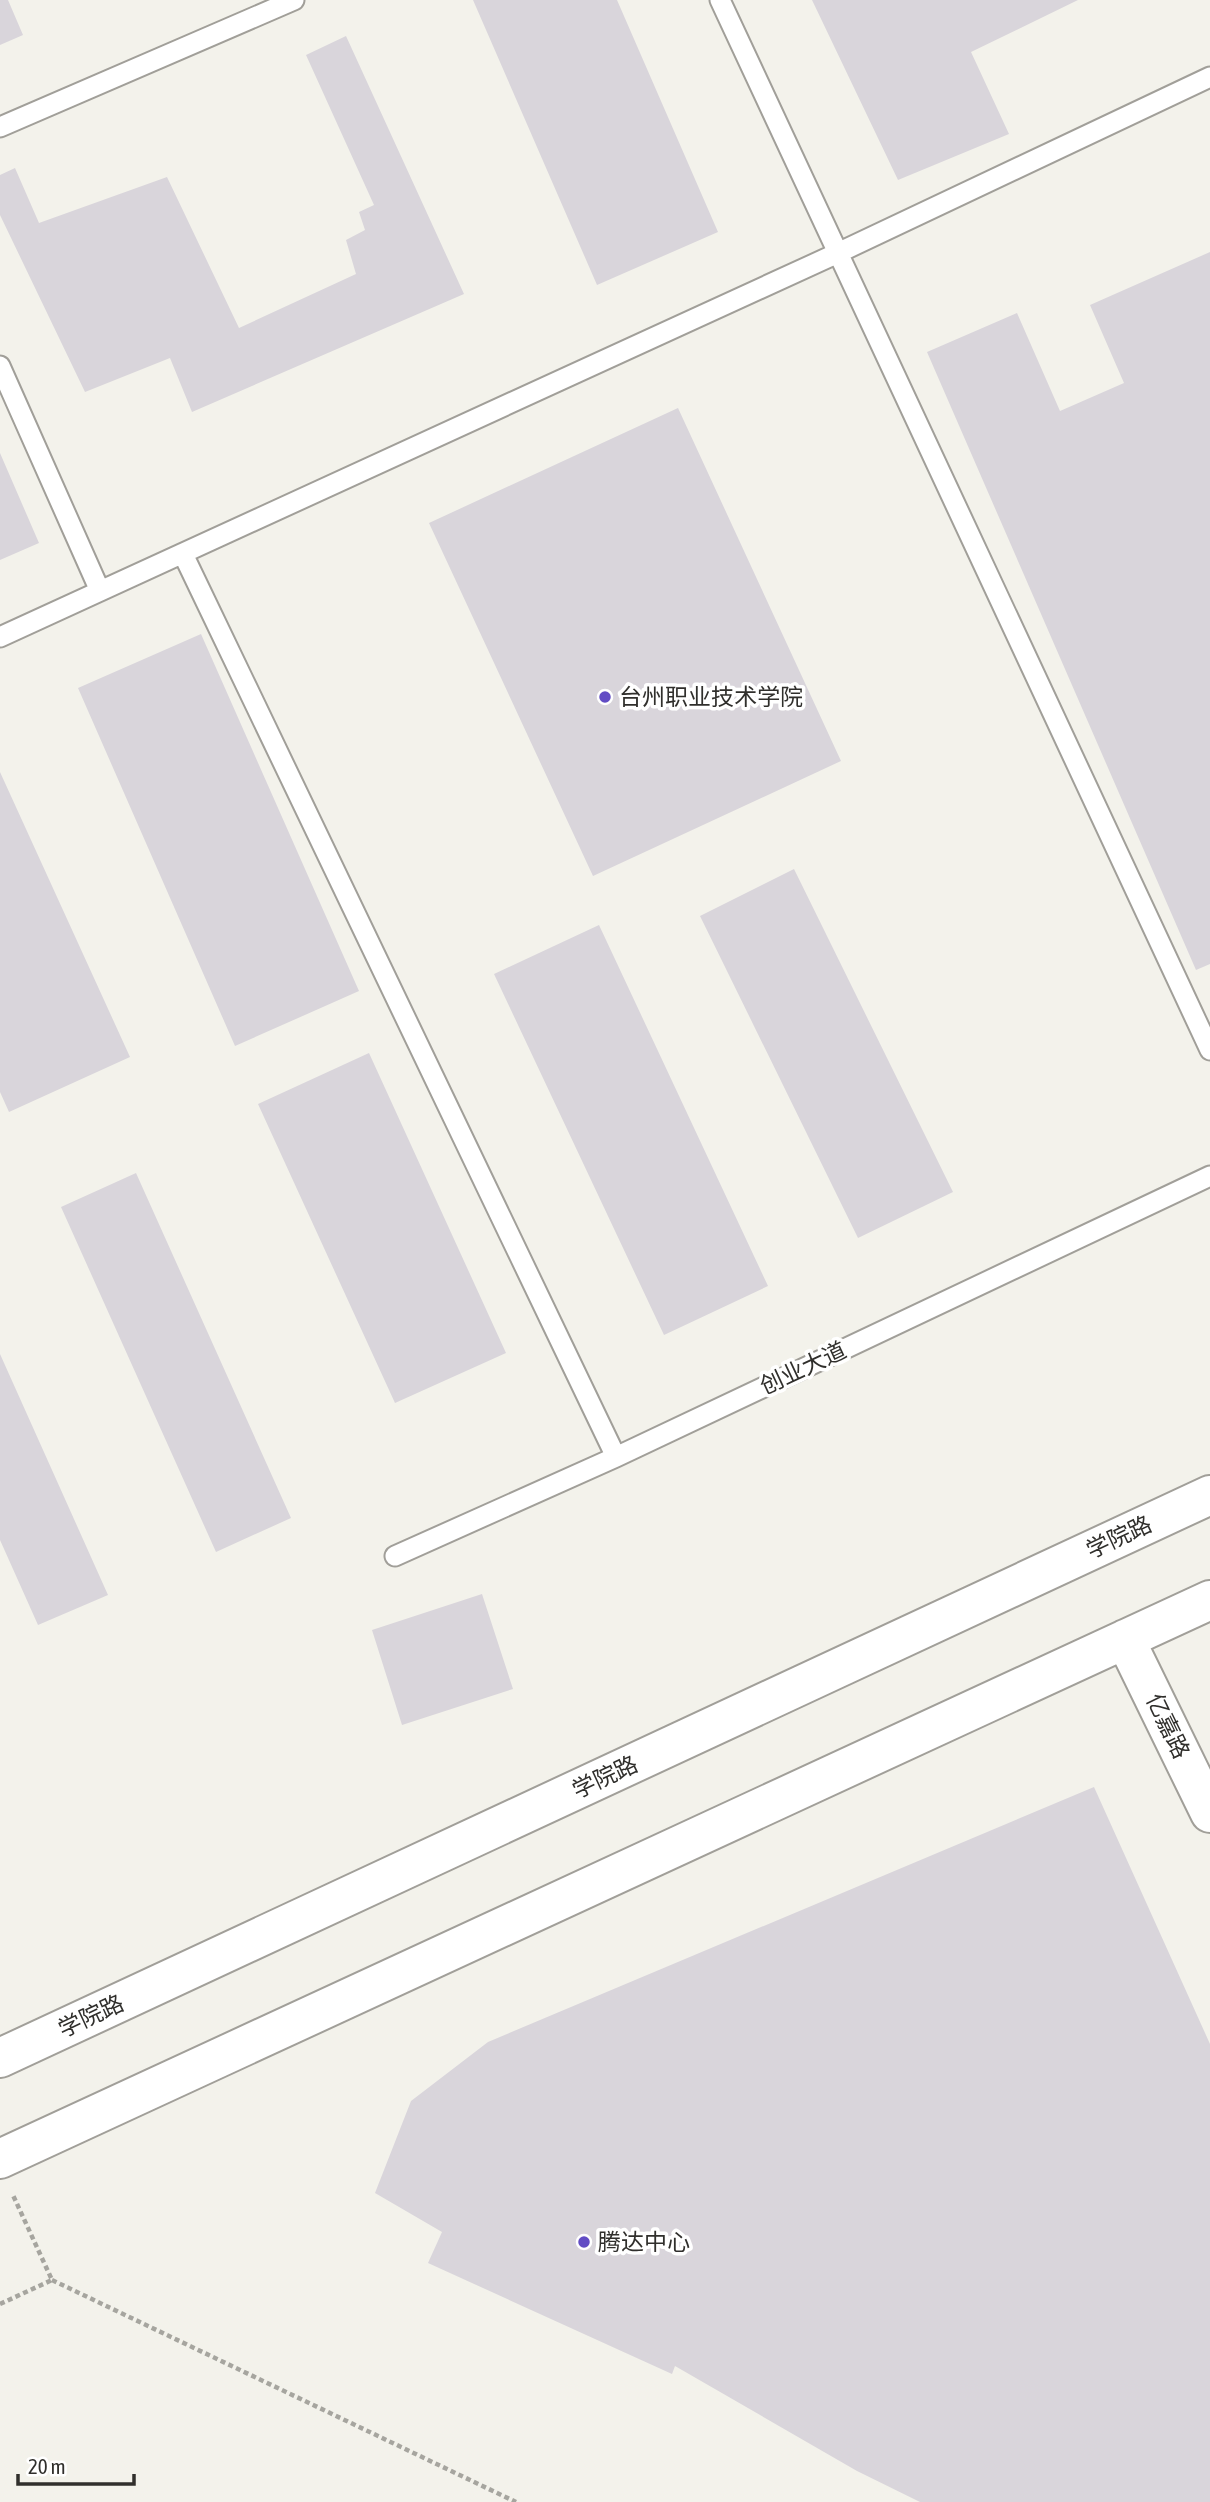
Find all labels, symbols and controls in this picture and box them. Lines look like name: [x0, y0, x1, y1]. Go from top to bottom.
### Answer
place label: 台州职业技术学院: [619, 684, 803, 710]
marker: 台州职业技术学院: [597, 689, 613, 705]
street label: 创业大道: [756, 1337, 850, 1399]
street label: 学院路: [1082, 1511, 1156, 1563]
street label: 亿嘉路: [1141, 1689, 1195, 1763]
street label: 学院路: [568, 1751, 642, 1803]
street label: 学院路: [54, 1990, 128, 2042]
place label: 腾达中心: [598, 2229, 690, 2255]
marker: 腾达中心: [576, 2234, 592, 2250]
scale bar: [18, 2442, 133, 2486]
text: 20 m: [28, 2454, 66, 2478]

